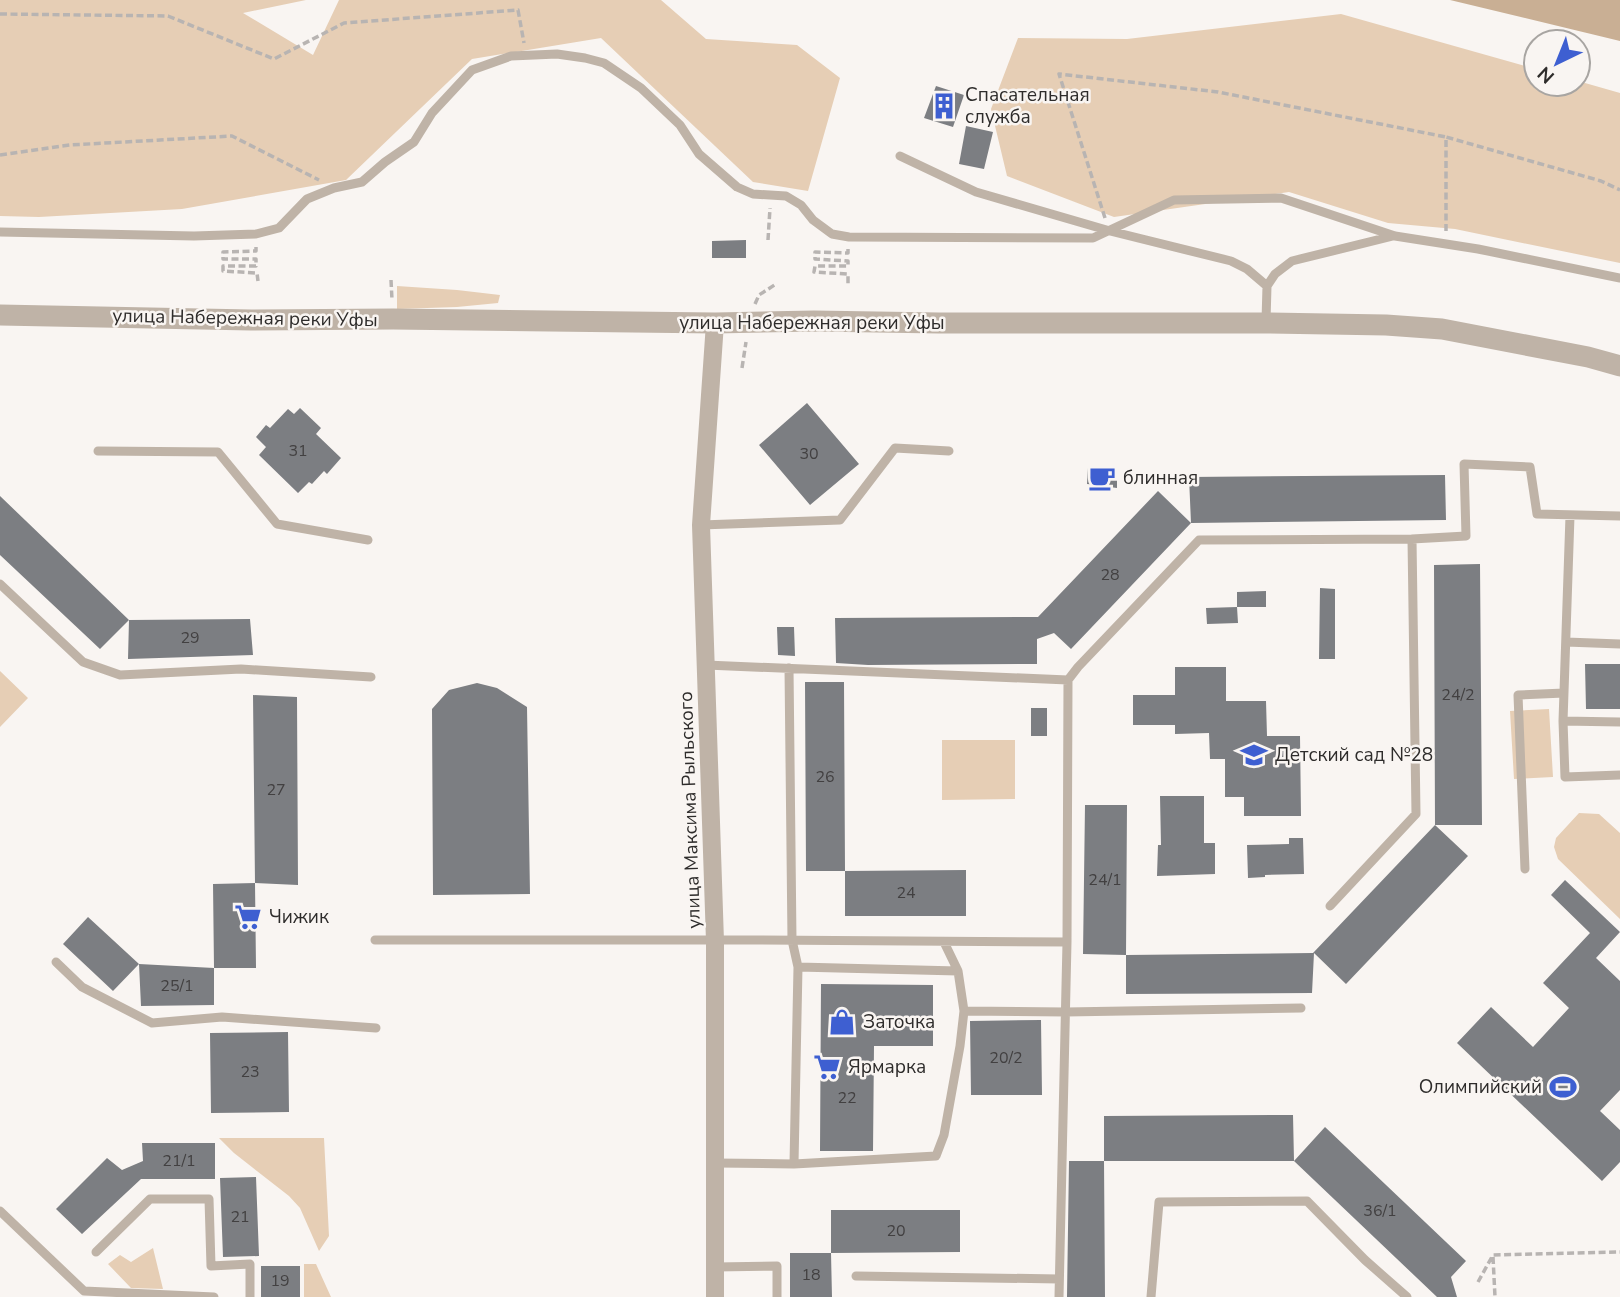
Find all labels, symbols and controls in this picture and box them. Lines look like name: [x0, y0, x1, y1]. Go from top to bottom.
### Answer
north arrow: [1522, 28, 1592, 98]
text: N: [1532, 60, 1560, 89]
place label: Спасательная служба: [965, 82, 1090, 130]
building icon: Спасательная служба: [929, 91, 959, 121]
street label: улица Набережная реки Уфы: [112, 303, 378, 333]
street label: улица Набережная реки Уфы: [679, 310, 945, 336]
house number: 31: [288, 440, 308, 462]
house number: 30: [799, 443, 819, 465]
cafe icon: блинная: [1087, 463, 1117, 493]
place label: блинная: [1123, 465, 1198, 491]
house number: 28: [1100, 564, 1120, 586]
house number: 29: [180, 627, 200, 649]
house number: 24/2: [1441, 684, 1475, 706]
street label: улица Максима Рыльского: [673, 691, 707, 929]
school or university icon: Детский сад №28: [1239, 740, 1269, 770]
place label: Детский сад №28: [1275, 742, 1433, 768]
house number: 26: [815, 766, 835, 788]
house number: 27: [266, 779, 286, 801]
house number: 24/1: [1088, 869, 1122, 891]
house number: 24: [896, 882, 916, 904]
supermarket icon: Чижик: [233, 902, 263, 932]
place label: Чижик: [269, 904, 329, 930]
house number: 25/1: [160, 975, 194, 997]
shop icon: Заточка: [827, 1007, 857, 1037]
place label: Заточка: [863, 1009, 935, 1035]
house number: 20/2: [989, 1047, 1023, 1069]
supermarket icon: Ярмарка: [812, 1052, 842, 1082]
place label: Ярмарка: [848, 1054, 926, 1080]
house number: 23: [240, 1061, 260, 1083]
sports icon: Олимпийский: [1548, 1072, 1578, 1102]
place label: Олимпийский: [1419, 1074, 1542, 1100]
house number: 22: [837, 1087, 857, 1109]
house number: 21/1: [162, 1150, 196, 1172]
house number: 36/1: [1363, 1200, 1397, 1222]
house number: 21: [230, 1206, 250, 1228]
house number: 20: [886, 1220, 906, 1242]
house number: 18: [801, 1264, 821, 1286]
house number: 19: [270, 1270, 290, 1292]

